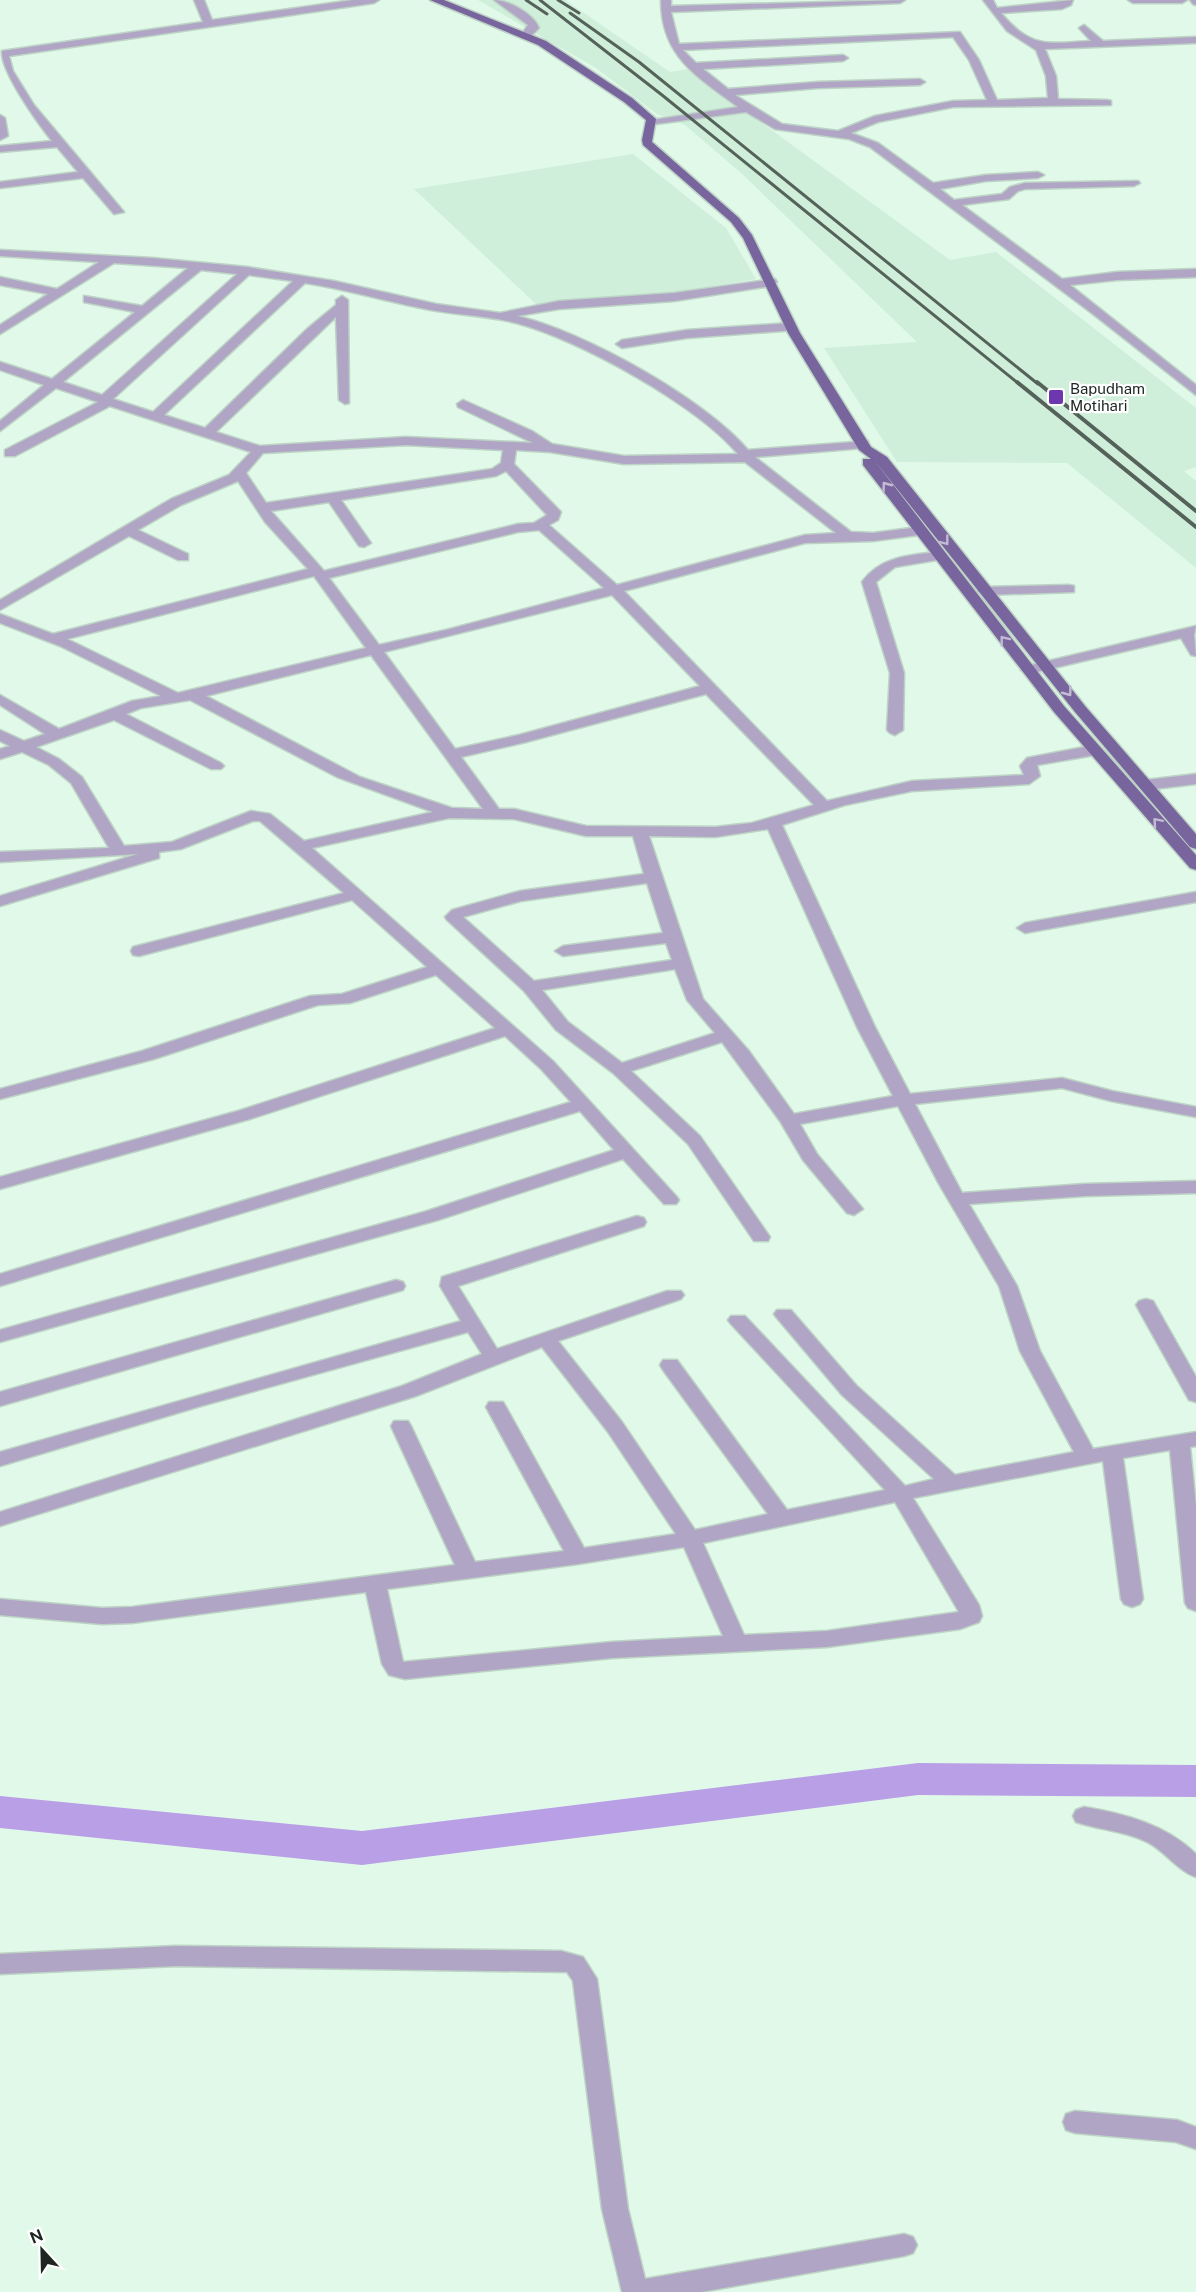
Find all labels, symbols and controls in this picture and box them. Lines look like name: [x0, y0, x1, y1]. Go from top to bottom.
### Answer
place label: Bapudham Motihari: [1070, 380, 1145, 414]
marker: Bapudham Motihari: [1047, 388, 1065, 406]
one-way arrow: [882, 481, 893, 492]
one-way arrow: [938, 534, 949, 545]
one-way arrow: [1001, 636, 1012, 647]
one-way arrow: [1061, 686, 1072, 697]
one-way arrow: [1153, 818, 1164, 829]
north arrow: [12, 2220, 72, 2280]
text: N: [27, 2225, 46, 2248]

